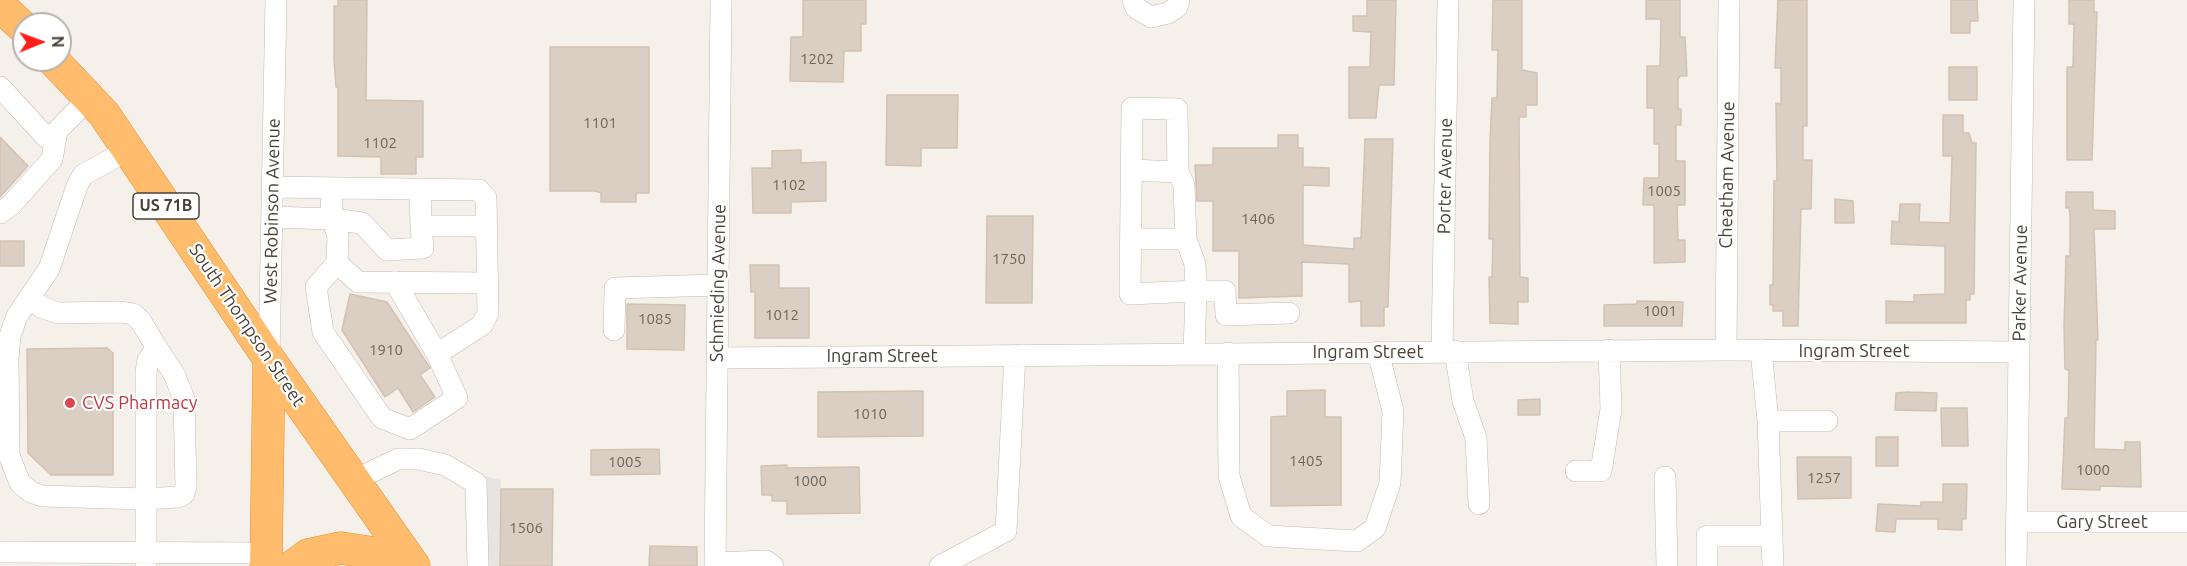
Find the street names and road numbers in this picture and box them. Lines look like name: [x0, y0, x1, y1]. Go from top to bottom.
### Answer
street label: Cheatham Avenue: [1715, 101, 1739, 249]
street label: West Robinson Avenue: [260, 118, 284, 304]
street label: Porter Avenue: [1433, 118, 1457, 234]
road number: US 71B: [133, 193, 199, 219]
street label: Schmieding Avenue: [706, 204, 730, 362]
street label: Parker Avenue: [2008, 224, 2032, 342]
street label: South Thompson Street: [184, 240, 310, 410]
street label: Ingram Street: [1798, 340, 1910, 362]
street label: Ingram Street: [1312, 341, 1424, 363]
street label: Ingram Street: [826, 345, 938, 367]
street label: Gary Street: [2056, 511, 2148, 533]

